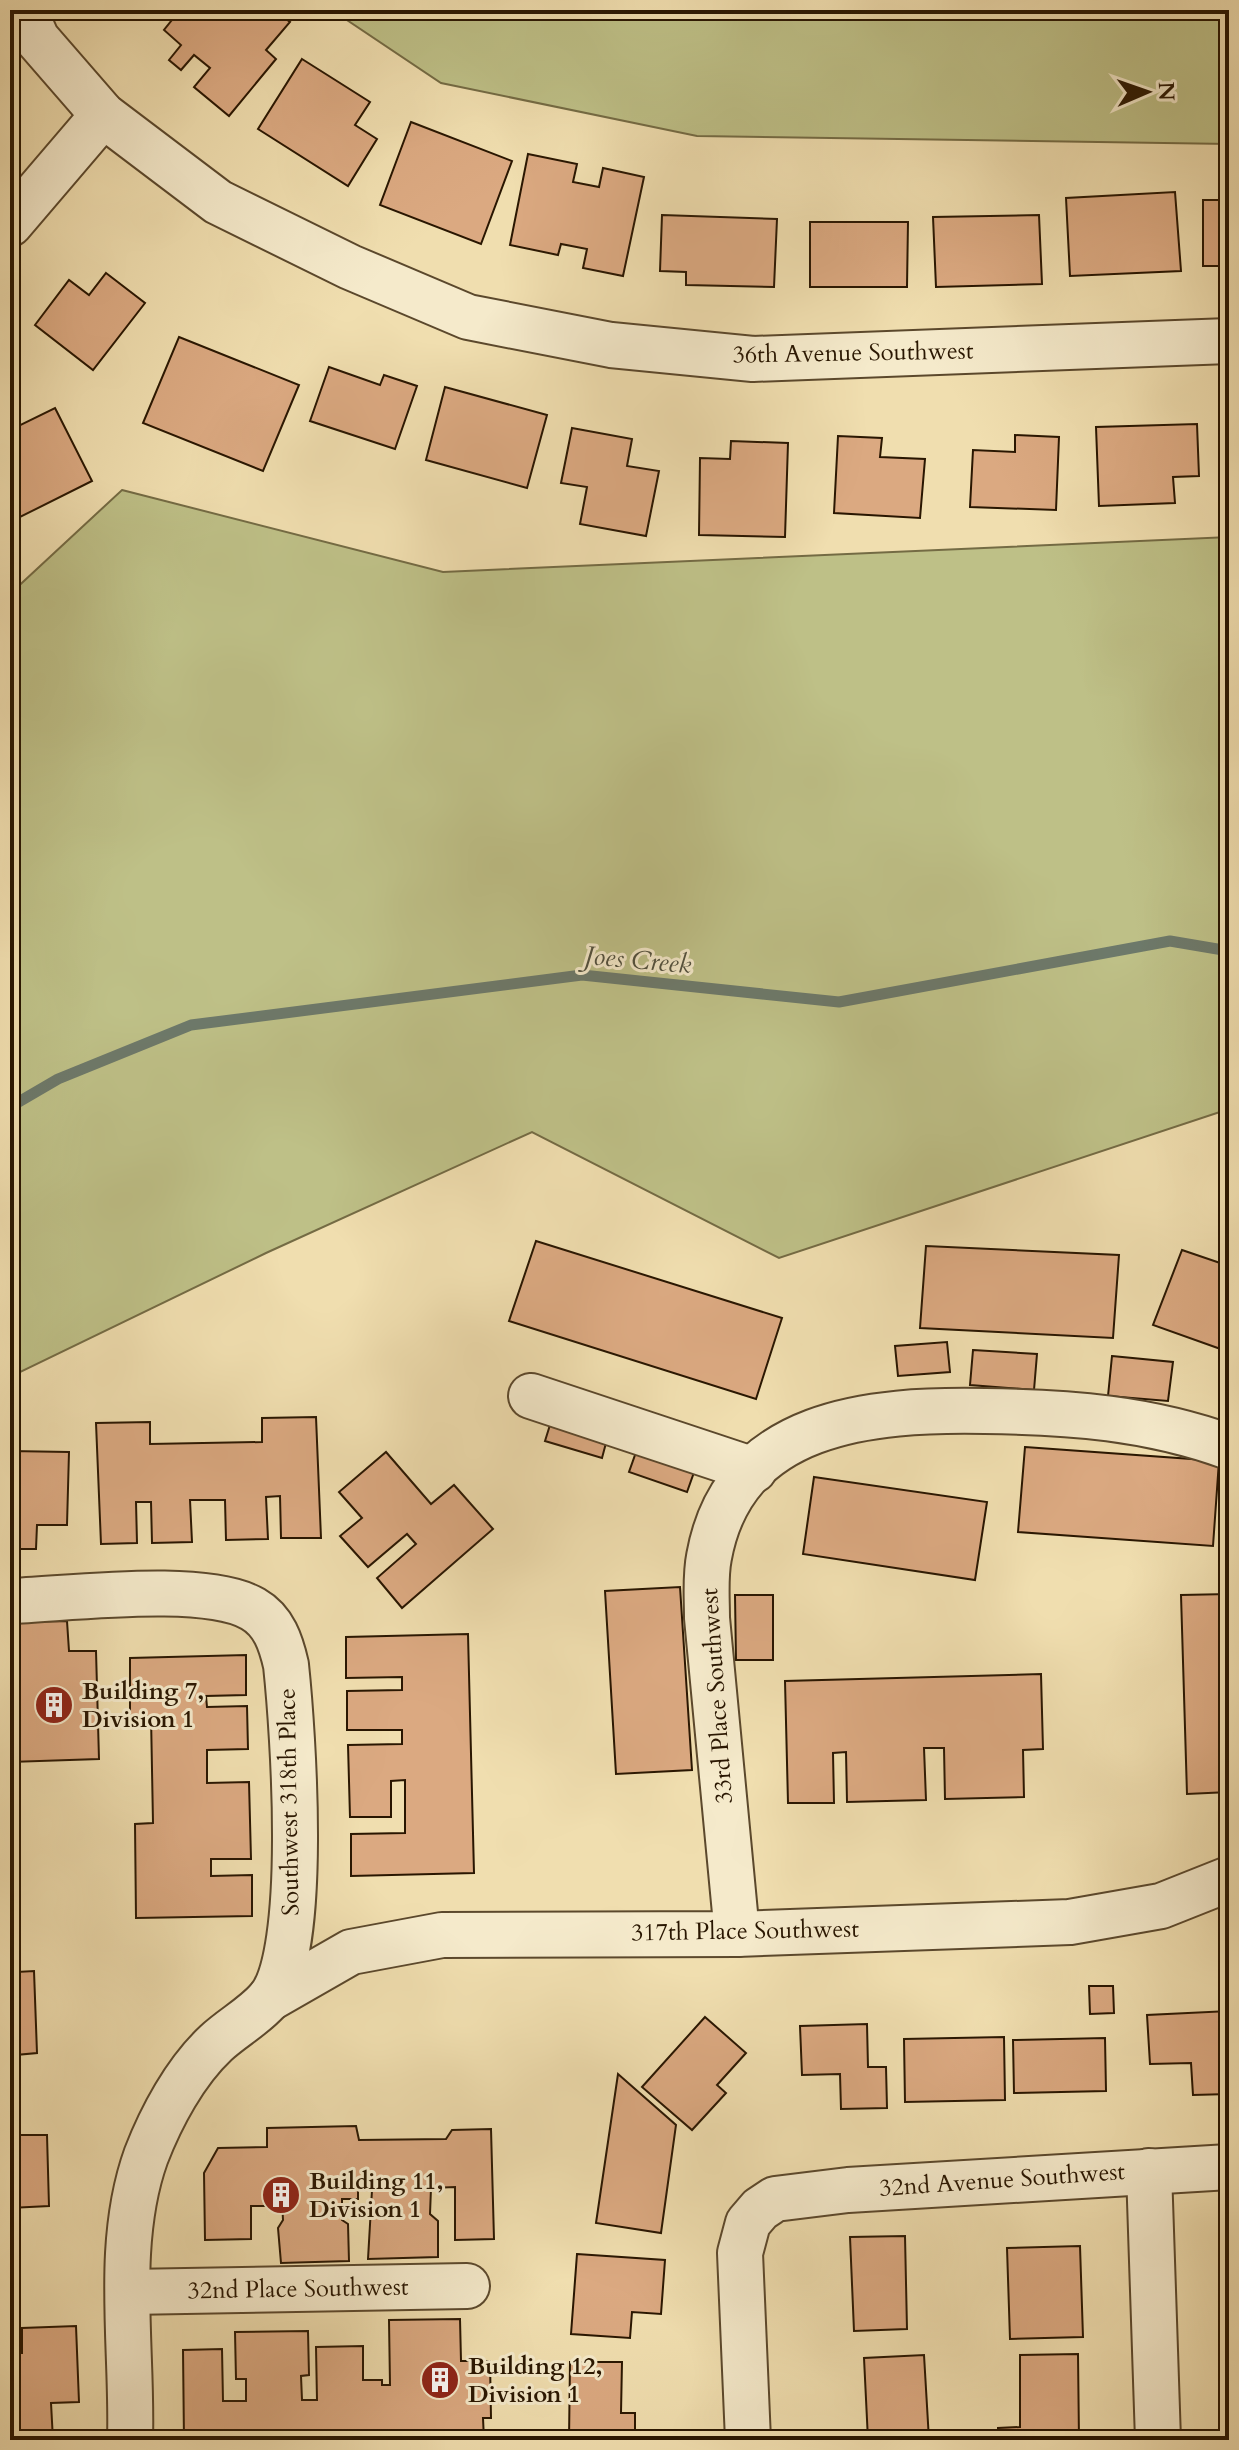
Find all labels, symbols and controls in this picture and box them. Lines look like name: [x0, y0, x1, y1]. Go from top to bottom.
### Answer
north arrow: [1107, 52, 1187, 132]
text: N: [1151, 81, 1181, 101]
street label: 36th Avenue Southwest: [732, 334, 974, 372]
water label: Joes Creek: [577, 937, 693, 982]
street label: 33rd Place Southwest: [693, 1587, 741, 1805]
place label: Building 7, Division 1: [82, 1675, 204, 1736]
building icon: Building 7, Division 1: [33, 1684, 75, 1726]
street label: Southwest 318th Place: [271, 1688, 307, 1916]
street label: 317th Place Southwest: [631, 1913, 860, 1949]
street label: 32nd Avenue Southwest: [878, 2155, 1126, 2205]
place label: Building 11, Division 1: [309, 2165, 444, 2226]
building icon: Building 11, Division 1: [260, 2174, 302, 2216]
street label: 32nd Place Southwest: [187, 2271, 409, 2307]
place label: Building 12, Division 1: [468, 2350, 603, 2411]
building icon: Building 12, Division 1: [419, 2359, 461, 2401]

